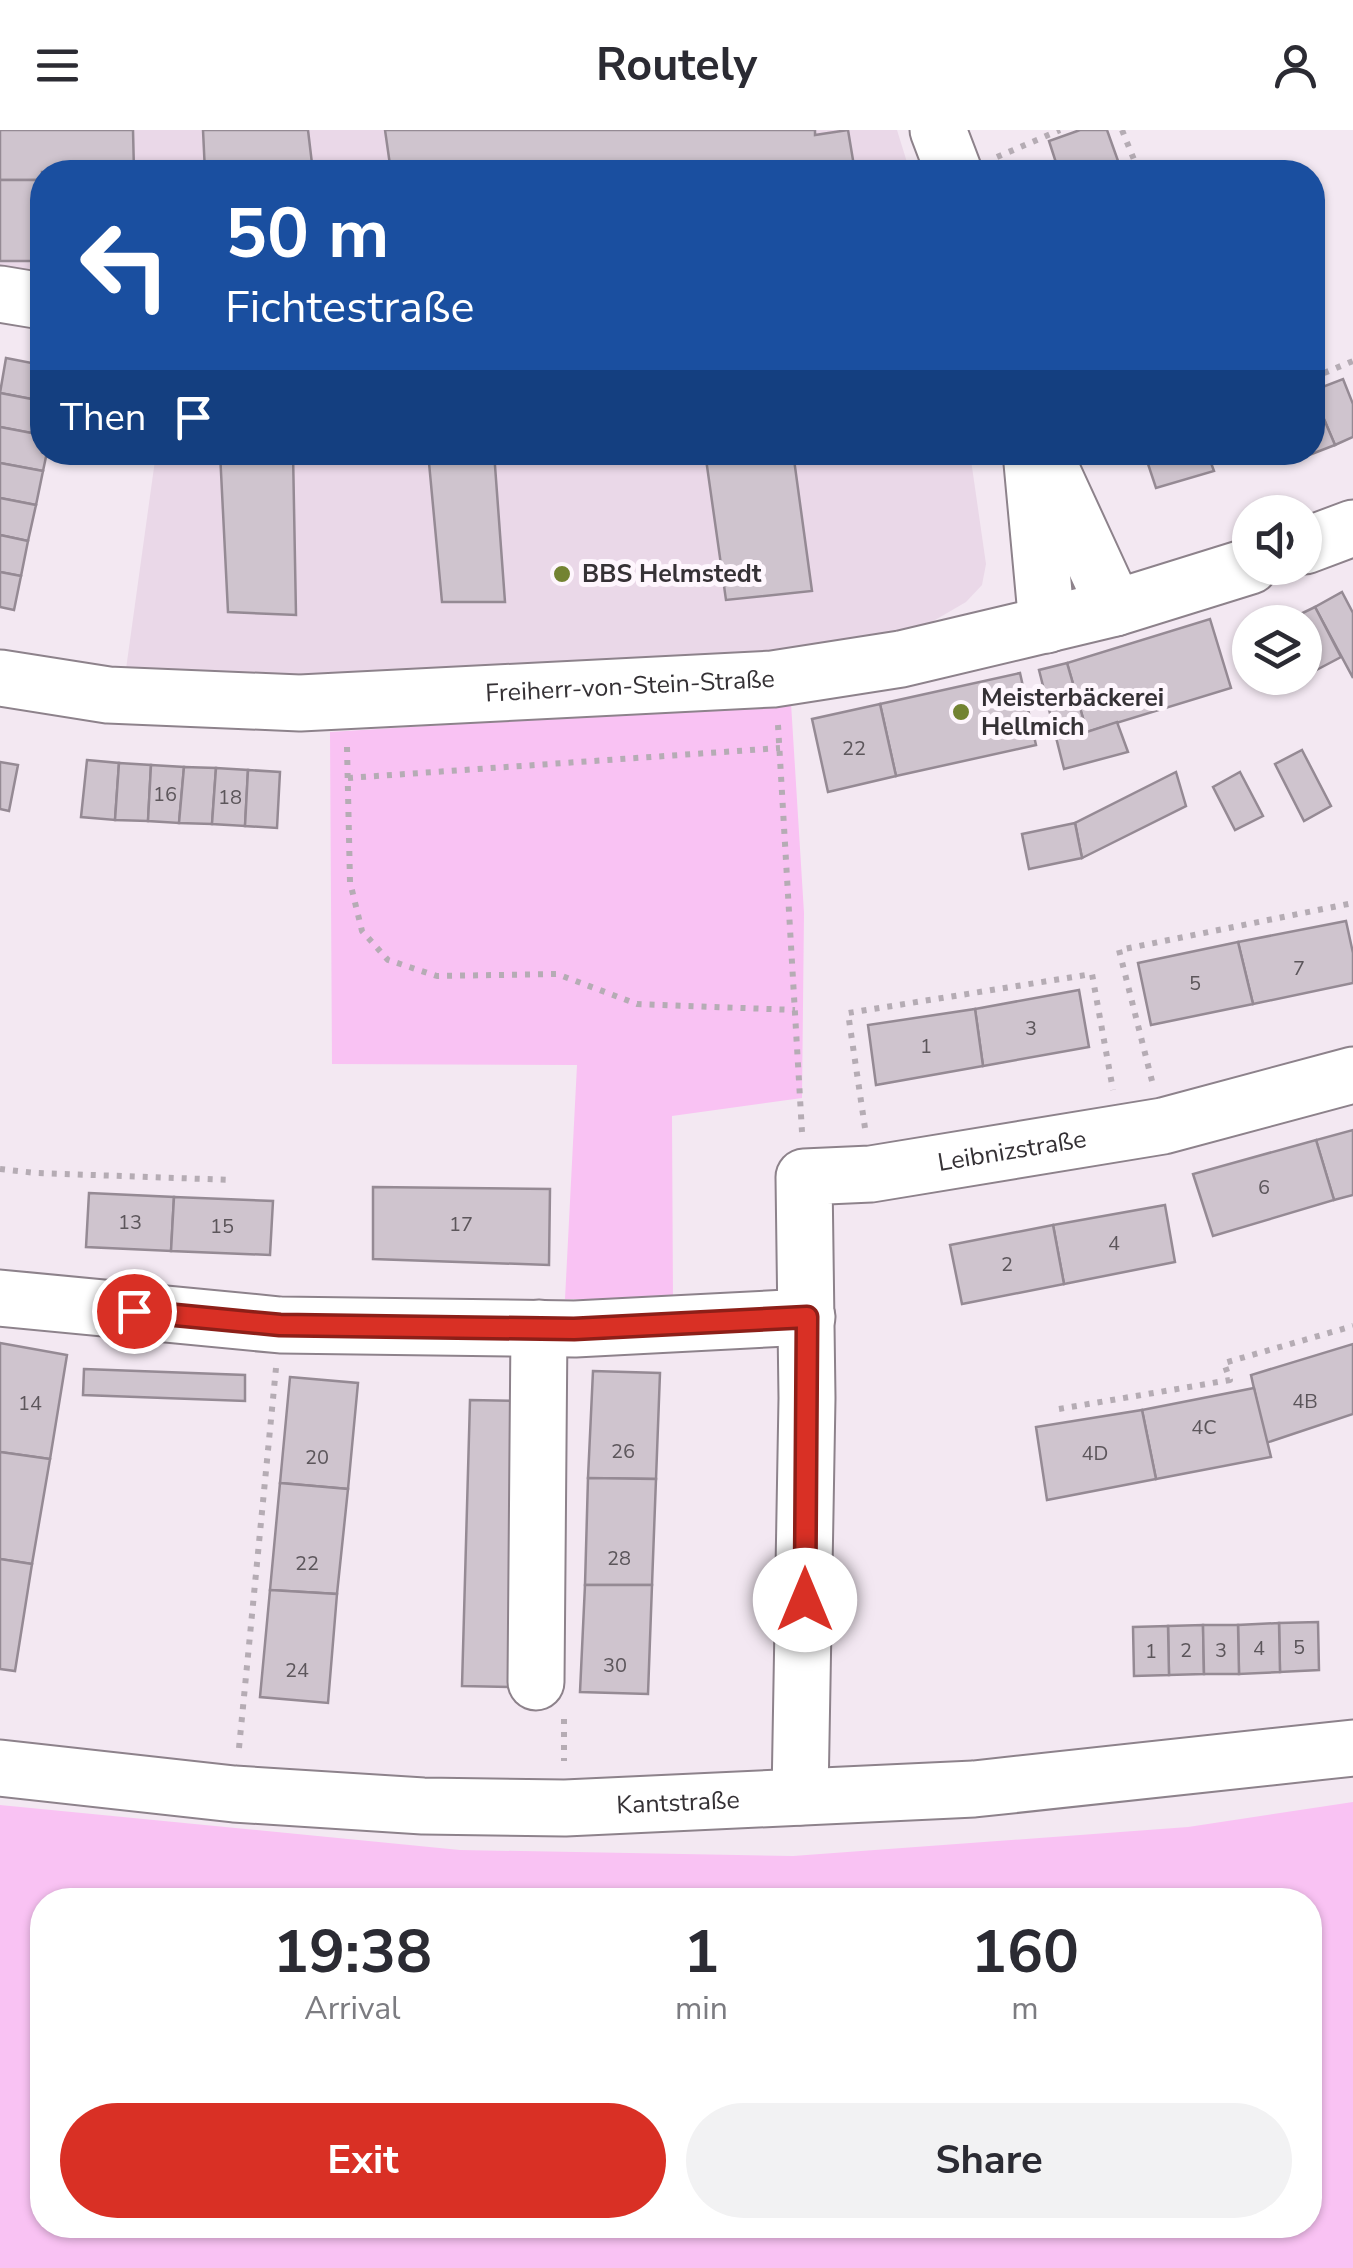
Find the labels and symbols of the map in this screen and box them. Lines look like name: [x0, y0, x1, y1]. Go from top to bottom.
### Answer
place label: BBS Helmstedt: [582, 557, 762, 591]
marker: BBS Helmstedt: [551, 563, 573, 585]
street label: Freiherr-von-Stein-Straße: [485, 662, 776, 711]
place label: Meisterbäckerei Hellmich: [981, 681, 1164, 744]
marker: Meisterbäckerei Hellmich: [950, 701, 972, 723]
house number: 22: [842, 735, 866, 762]
house number: 16: [153, 781, 177, 808]
house number: 18: [218, 784, 242, 811]
house number: 7: [1293, 955, 1305, 982]
house number: 5: [1189, 970, 1201, 997]
house number: 3: [1025, 1015, 1037, 1042]
house number: 1: [920, 1033, 932, 1060]
street label: Leibnizstraße: [935, 1122, 1089, 1180]
house number: 6: [1258, 1174, 1270, 1201]
house number: 13: [118, 1209, 142, 1236]
house number: 17: [449, 1211, 473, 1238]
house number: 15: [210, 1213, 234, 1240]
house number: 4: [1108, 1230, 1120, 1257]
house number: 2: [1001, 1251, 1013, 1278]
pin: [92, 1269, 177, 1354]
house number: 4B: [1292, 1388, 1318, 1415]
house number: 14: [18, 1390, 42, 1417]
house number: 4C: [1191, 1414, 1217, 1441]
house number: 26: [611, 1438, 635, 1465]
house number: 4D: [1082, 1440, 1108, 1467]
house number: 20: [305, 1444, 329, 1471]
house number: 28: [607, 1545, 631, 1572]
position arrow: [753, 1548, 857, 1652]
house number: 22: [295, 1550, 319, 1577]
house number: 5: [1293, 1634, 1305, 1661]
house number: 4: [1253, 1635, 1265, 1662]
house number: 2: [1180, 1637, 1192, 1664]
house number: 3: [1215, 1637, 1227, 1664]
house number: 1: [1145, 1638, 1157, 1665]
house number: 30: [603, 1652, 627, 1679]
house number: 24: [285, 1657, 309, 1684]
street label: Kantstraße: [616, 1783, 740, 1823]

